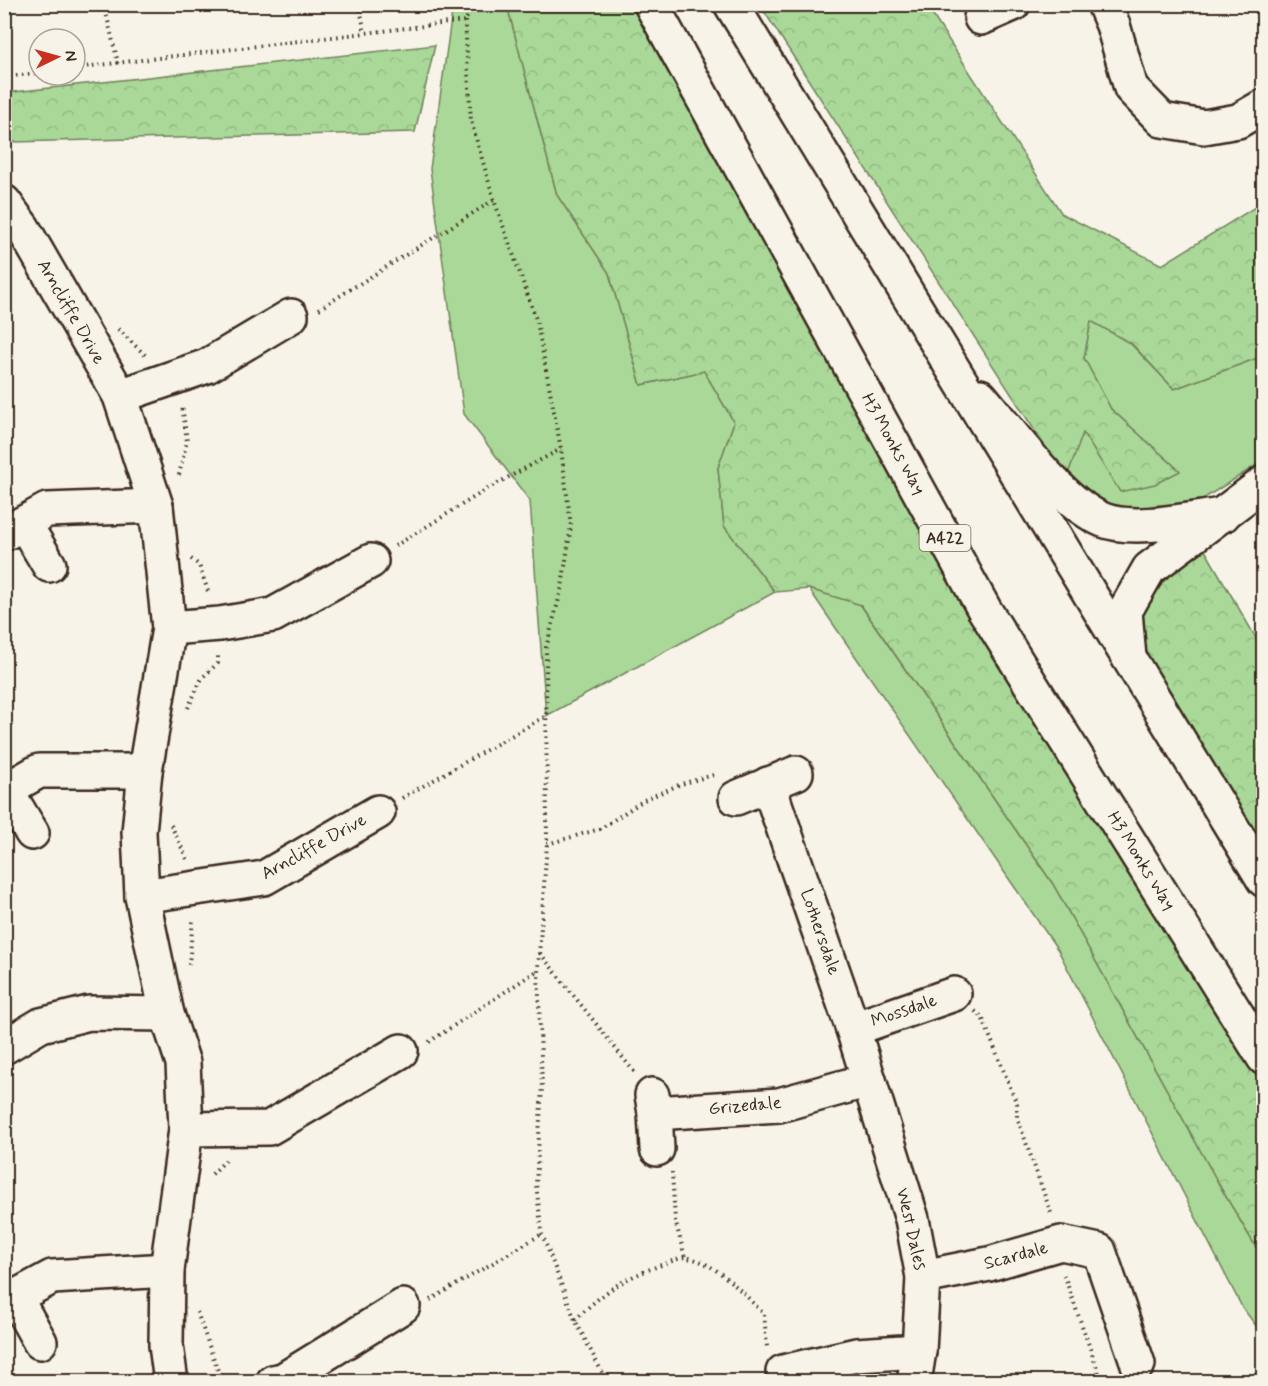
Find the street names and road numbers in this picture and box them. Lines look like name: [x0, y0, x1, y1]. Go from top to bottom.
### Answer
street label: Arncliffe Drive: [31, 255, 111, 369]
street label: H3 Monks Way: [855, 389, 931, 499]
road number: A422: [920, 525, 970, 551]
street label: H3 Monks Way: [1101, 807, 1181, 915]
street label: Arncliffe Drive: [257, 808, 371, 886]
street label: Lothersdale: [794, 886, 846, 978]
street label: Mossdale: [868, 988, 940, 1034]
street label: Grizedale: [708, 1091, 783, 1121]
street label: West Dales: [890, 1186, 932, 1272]
street label: Scardale: [981, 1236, 1051, 1276]

